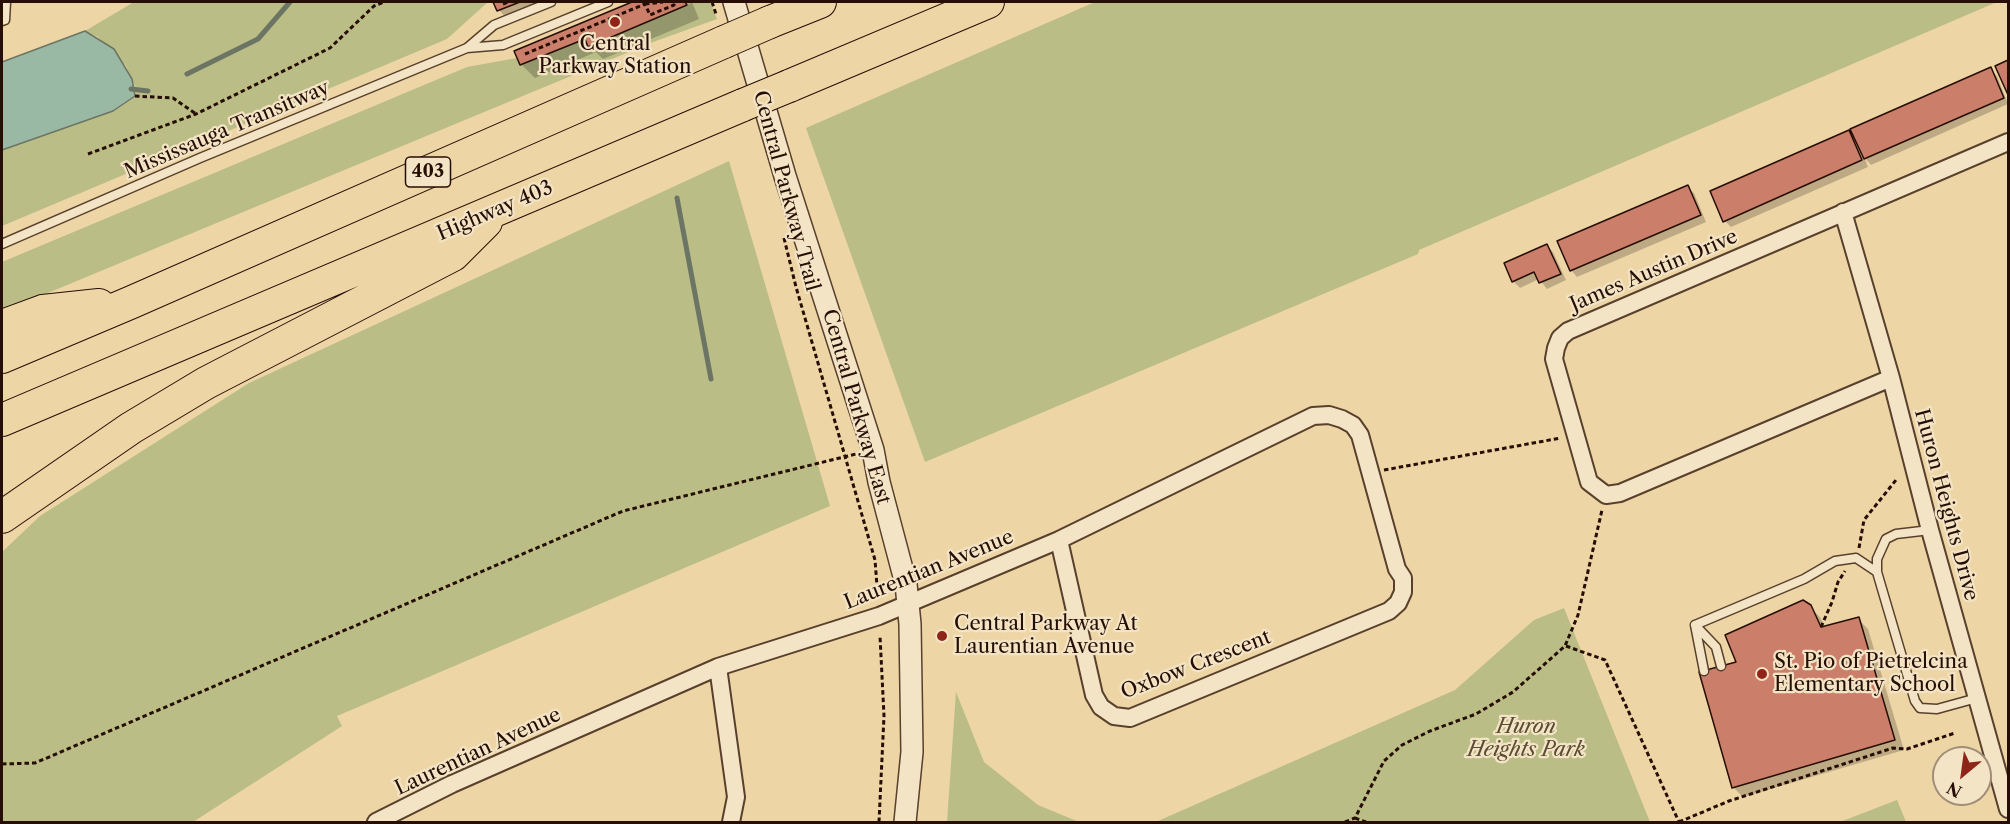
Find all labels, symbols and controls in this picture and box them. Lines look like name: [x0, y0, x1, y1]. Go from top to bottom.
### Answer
marker: Central Parkway Station: [608, 15, 622, 29]
place label: Central Parkway Station: [538, 32, 692, 79]
street label: Mississauga Transitway: [121, 76, 333, 184]
street label: Central Parkway Trail: [748, 88, 824, 294]
road number: 403: [406, 157, 450, 187]
street label: Highway 403: [433, 176, 557, 246]
street label: James Austin Drive: [1567, 225, 1741, 317]
street label: Central Parkway East: [817, 307, 895, 507]
street label: Huron Heights Drive: [1909, 406, 1983, 604]
street label: Laurentian Avenue: [841, 525, 1017, 615]
place label: Central Parkway At Laurentian Avenue: [954, 612, 1138, 659]
street label: Oxbow Crescent: [1118, 625, 1274, 705]
marker: Central Parkway At Laurentian Avenue: [935, 629, 949, 643]
place label: St. Pio of Pietrelcina Elementary School: [1774, 650, 1968, 697]
marker: St. Pio of Pietrelcina Elementary School: [1755, 667, 1769, 681]
street label: Laurentian Avenue: [391, 703, 565, 801]
park label: Huron Heights Park: [1467, 715, 1585, 762]
north arrow: [1932, 746, 1992, 806]
text: N: [1943, 778, 1965, 802]

